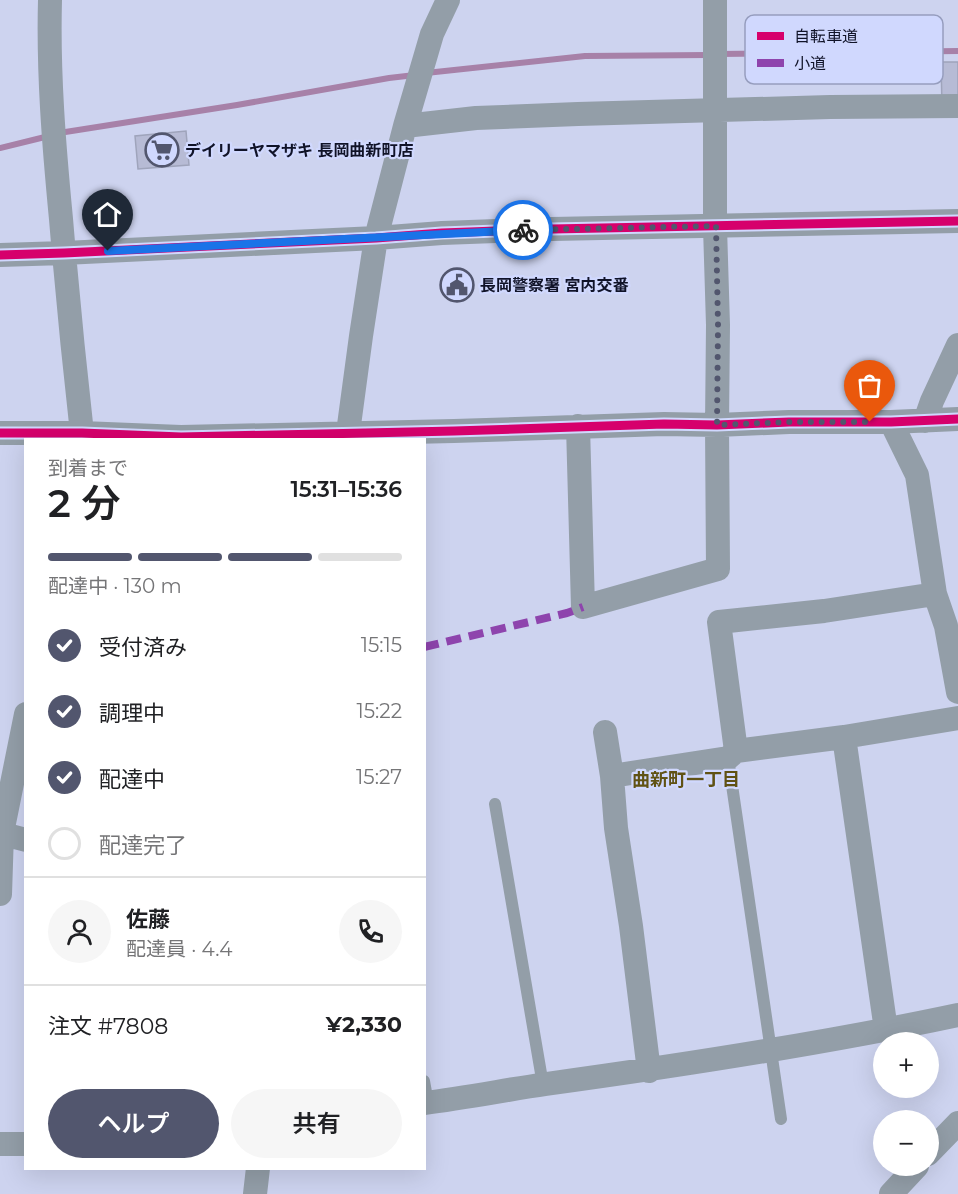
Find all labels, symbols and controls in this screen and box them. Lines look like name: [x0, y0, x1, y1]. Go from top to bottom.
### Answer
legend: [745, 15, 943, 84]
text: 自転車道: [794, 27, 858, 46]
text: 小道: [794, 54, 826, 73]
supermarket icon: デイリーヤマザキ 長岡曲新町店: [144, 132, 180, 168]
place label: デイリーヤマザキ 長岡曲新町店: [185, 141, 414, 160]
pin: [82, 189, 133, 251]
icon: home: [91, 198, 124, 231]
courier: [493, 200, 553, 260]
icon: bike: [507, 214, 540, 247]
public building icon: 長岡警察署 宮内交番: [439, 267, 475, 303]
place label: 長岡警察署 宮内交番: [480, 276, 629, 295]
pin: [844, 360, 895, 422]
icon: bag: [853, 369, 886, 402]
text: 到着まで: [48, 456, 128, 480]
text: 15:31–15:36: [290, 476, 402, 503]
text: 2 分: [48, 479, 120, 527]
text: 配達中 · 130 m: [48, 574, 182, 598]
icon: check: [48, 629, 81, 662]
text: 15:15: [361, 633, 402, 657]
text: 受付済み: [99, 634, 187, 661]
icon: check: [48, 695, 81, 728]
text: 15:22: [357, 699, 402, 723]
text: 調理中: [99, 700, 165, 727]
icon: check: [48, 761, 81, 794]
text: 15:27: [356, 765, 402, 789]
text: 配達中: [99, 766, 165, 793]
district label: 曲新町一丁目: [632, 769, 740, 791]
text: 配達完了: [99, 832, 187, 859]
button: person: [48, 900, 111, 963]
button: phone: [339, 900, 402, 963]
text: 佐藤: [126, 906, 170, 933]
text: 配達員 · 4.4: [126, 937, 232, 961]
text: ¥2,330: [326, 1011, 402, 1038]
text: 注文 #7808: [48, 1013, 168, 1040]
map controls: [873, 1032, 939, 1176]
button: +: [873, 1032, 939, 1098]
button: ヘルプ: [48, 1089, 219, 1158]
button: 共有: [231, 1089, 402, 1158]
button: −: [873, 1110, 939, 1176]

